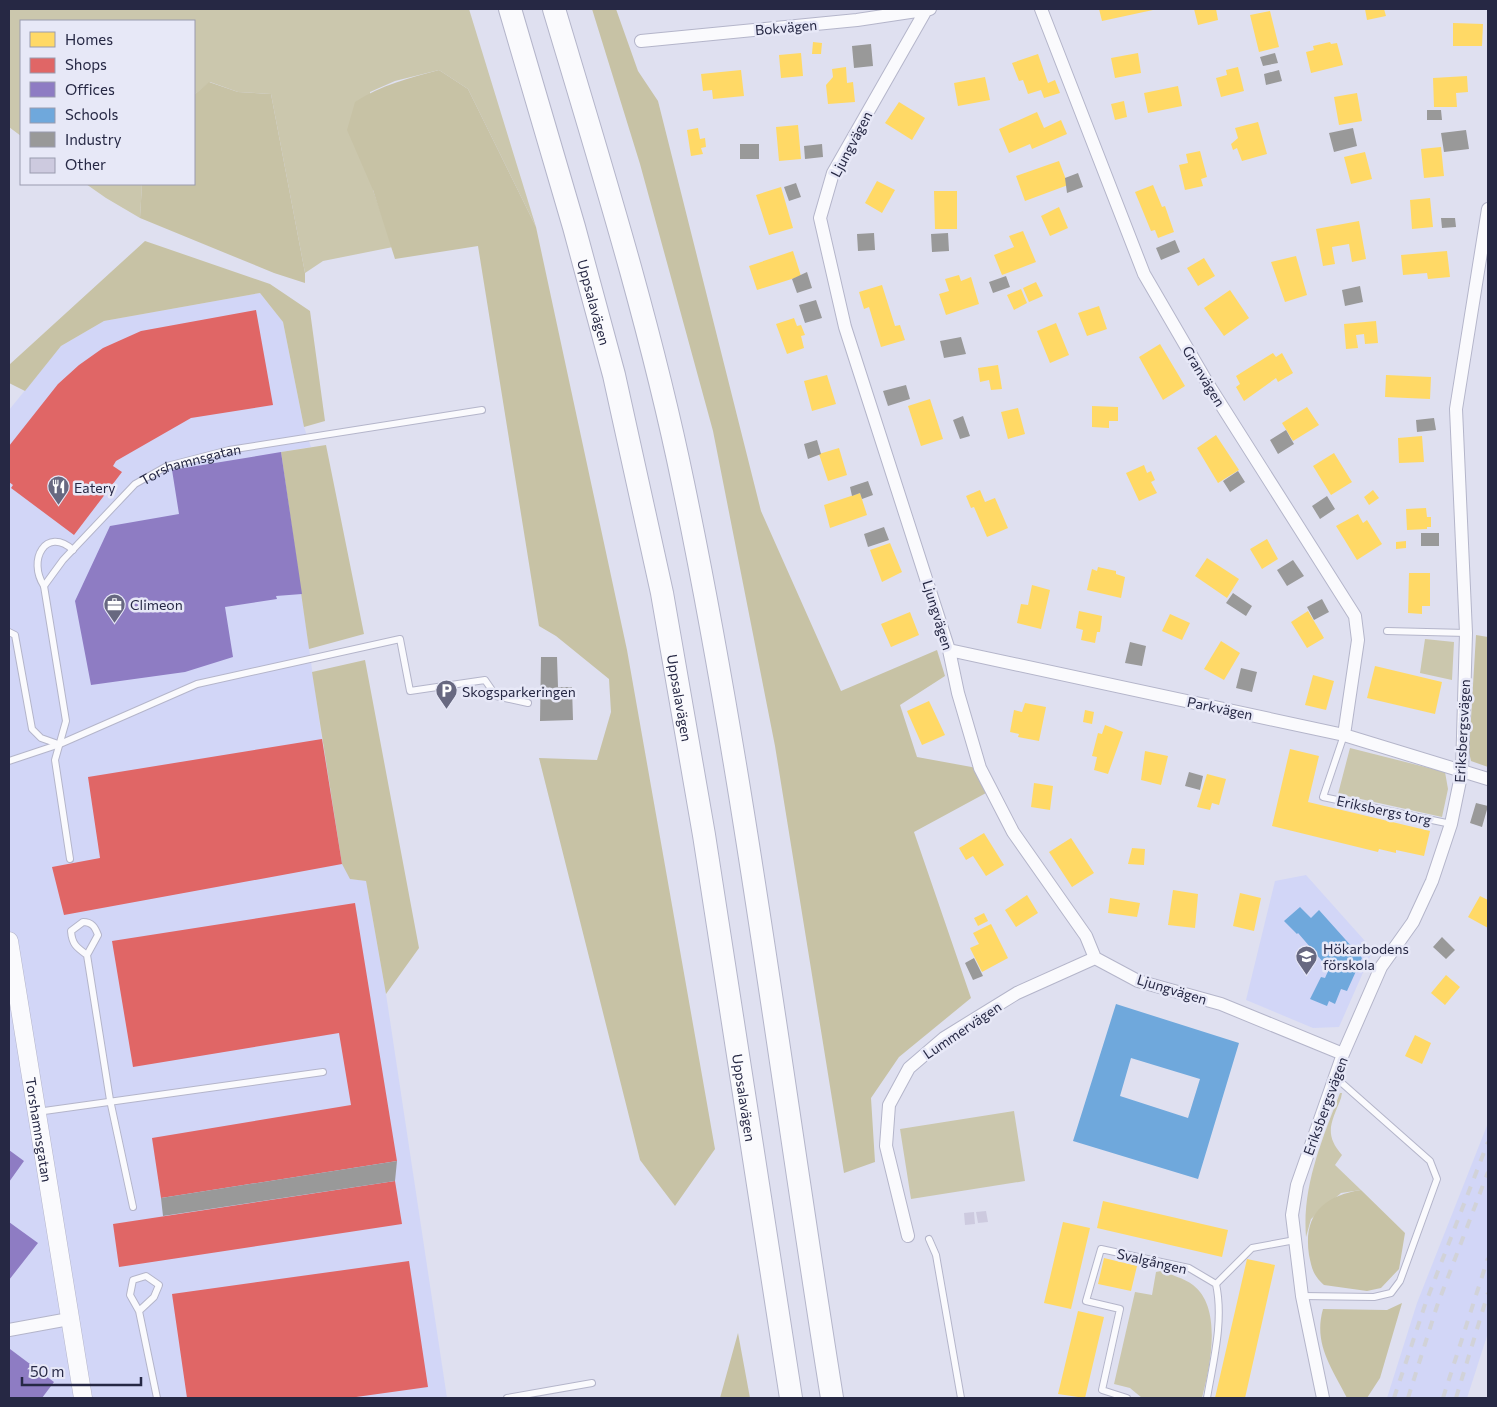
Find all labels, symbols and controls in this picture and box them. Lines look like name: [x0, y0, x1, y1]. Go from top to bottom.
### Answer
street label: Bokvägen: [754, 16, 818, 38]
legend: [20, 20, 195, 185]
text: Homes: [65, 30, 113, 48]
text: Shops: [65, 55, 107, 73]
text: Offices: [65, 80, 115, 98]
text: Schools: [65, 105, 119, 123]
street label: Ljungvägen: [827, 108, 875, 180]
text: Industry: [65, 130, 122, 148]
text: Other: [65, 155, 106, 173]
street label: Uppsalavägen: [575, 257, 614, 347]
street label: Granvägen: [1179, 342, 1229, 410]
street label: Torshamnsgatan: [137, 440, 242, 488]
restaurant icon: Eatery: [46, 475, 70, 506]
place label: Eatery: [74, 479, 116, 496]
street label: Ljungvägen: [919, 578, 957, 652]
office icon: Climeon: [102, 592, 126, 623]
place label: Climeon: [130, 596, 183, 613]
street label: Uppsalavägen: [664, 653, 696, 743]
parking icon: Skogsparkeringen: [434, 679, 458, 710]
street label: Eriksbergsvägen: [1451, 679, 1473, 783]
place label: Skogsparkeringen: [462, 683, 576, 700]
street label: Parkvägen: [1186, 693, 1254, 723]
street label: Eriksbergs torg: [1335, 792, 1433, 828]
place label: Hökarbodens förskola: [1323, 940, 1409, 973]
school or university icon: Hökarbodens förskola: [1295, 944, 1319, 975]
street label: Ljungvägen: [1135, 970, 1209, 1008]
street label: Lummervägen: [920, 998, 1004, 1062]
street label: Uppsalavägen: [729, 1053, 760, 1142]
street label: Eriksbergsvägen: [1299, 1054, 1351, 1158]
street label: Torshamnsgatan: [23, 1076, 56, 1183]
street label: Svalgången: [1115, 1245, 1189, 1277]
scale bar: [22, 1354, 141, 1386]
text: 50 m: [30, 1362, 64, 1380]

